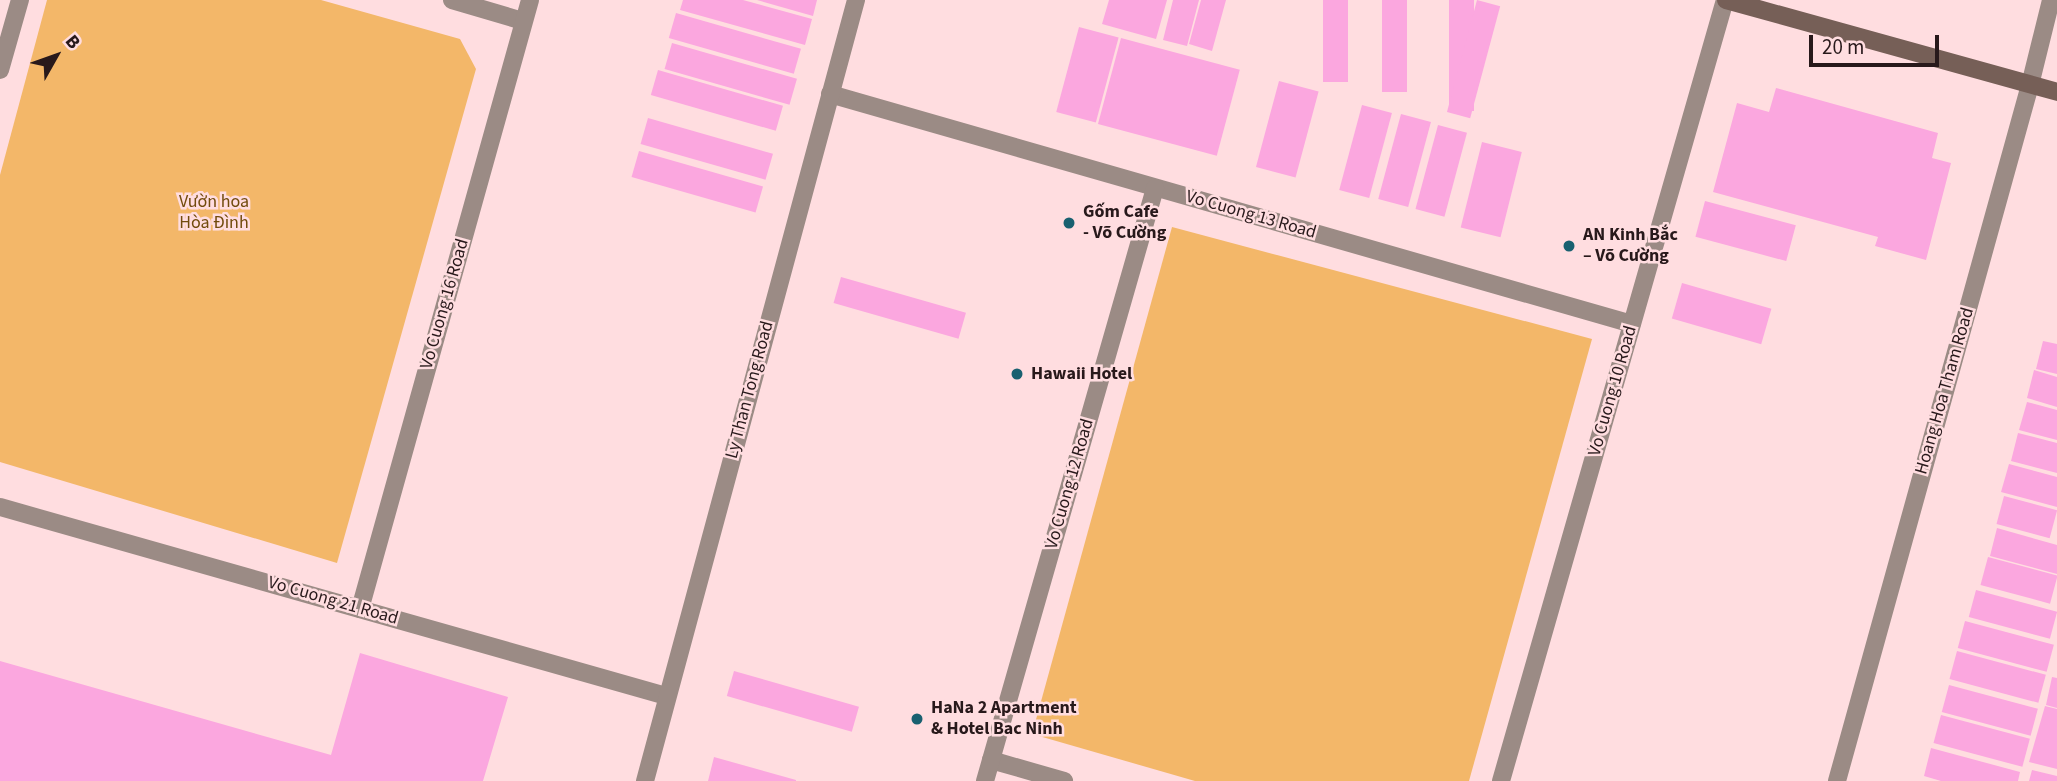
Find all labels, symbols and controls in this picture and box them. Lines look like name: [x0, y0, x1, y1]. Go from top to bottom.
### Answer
north arrow: [21, 21, 91, 91]
scale bar: [1812, 21, 1941, 65]
text: B: [58, 29, 87, 55]
text: 20 m: [1822, 32, 1864, 62]
street label: Vo Cuong 13 Road: [1183, 186, 1319, 244]
park label: Vườn hoa Hòa Đình: [179, 192, 249, 234]
place label: Gốm Cafe - Võ Cường: [1083, 202, 1166, 244]
marker: Gốm Cafe - Võ Cường: [1061, 215, 1077, 231]
place label: AN Kinh Bắc – Võ Cường: [1583, 225, 1678, 268]
street label: Vo Cuong 16 Road: [416, 236, 474, 372]
marker: AN Kinh Bắc – Võ Cường: [1561, 238, 1577, 254]
street label: Hoang Hoa Tham Road: [1911, 305, 1979, 477]
street label: Ly Than Tong Road: [721, 319, 779, 461]
street label: Vo Cuong 10 Road: [1584, 323, 1642, 459]
place label: Hawaii Hotel: [1031, 363, 1132, 385]
marker: Hawaii Hotel: [1009, 366, 1025, 382]
street label: Vo Cuong 12 Road: [1041, 416, 1099, 552]
street label: Vo Cuong 21 Road: [265, 572, 401, 630]
place label: HaNa 2 Apartment & Hotel Bac Ninh: [931, 698, 1077, 740]
marker: HaNa 2 Apartment & Hotel Bac Ninh: [909, 711, 925, 727]

